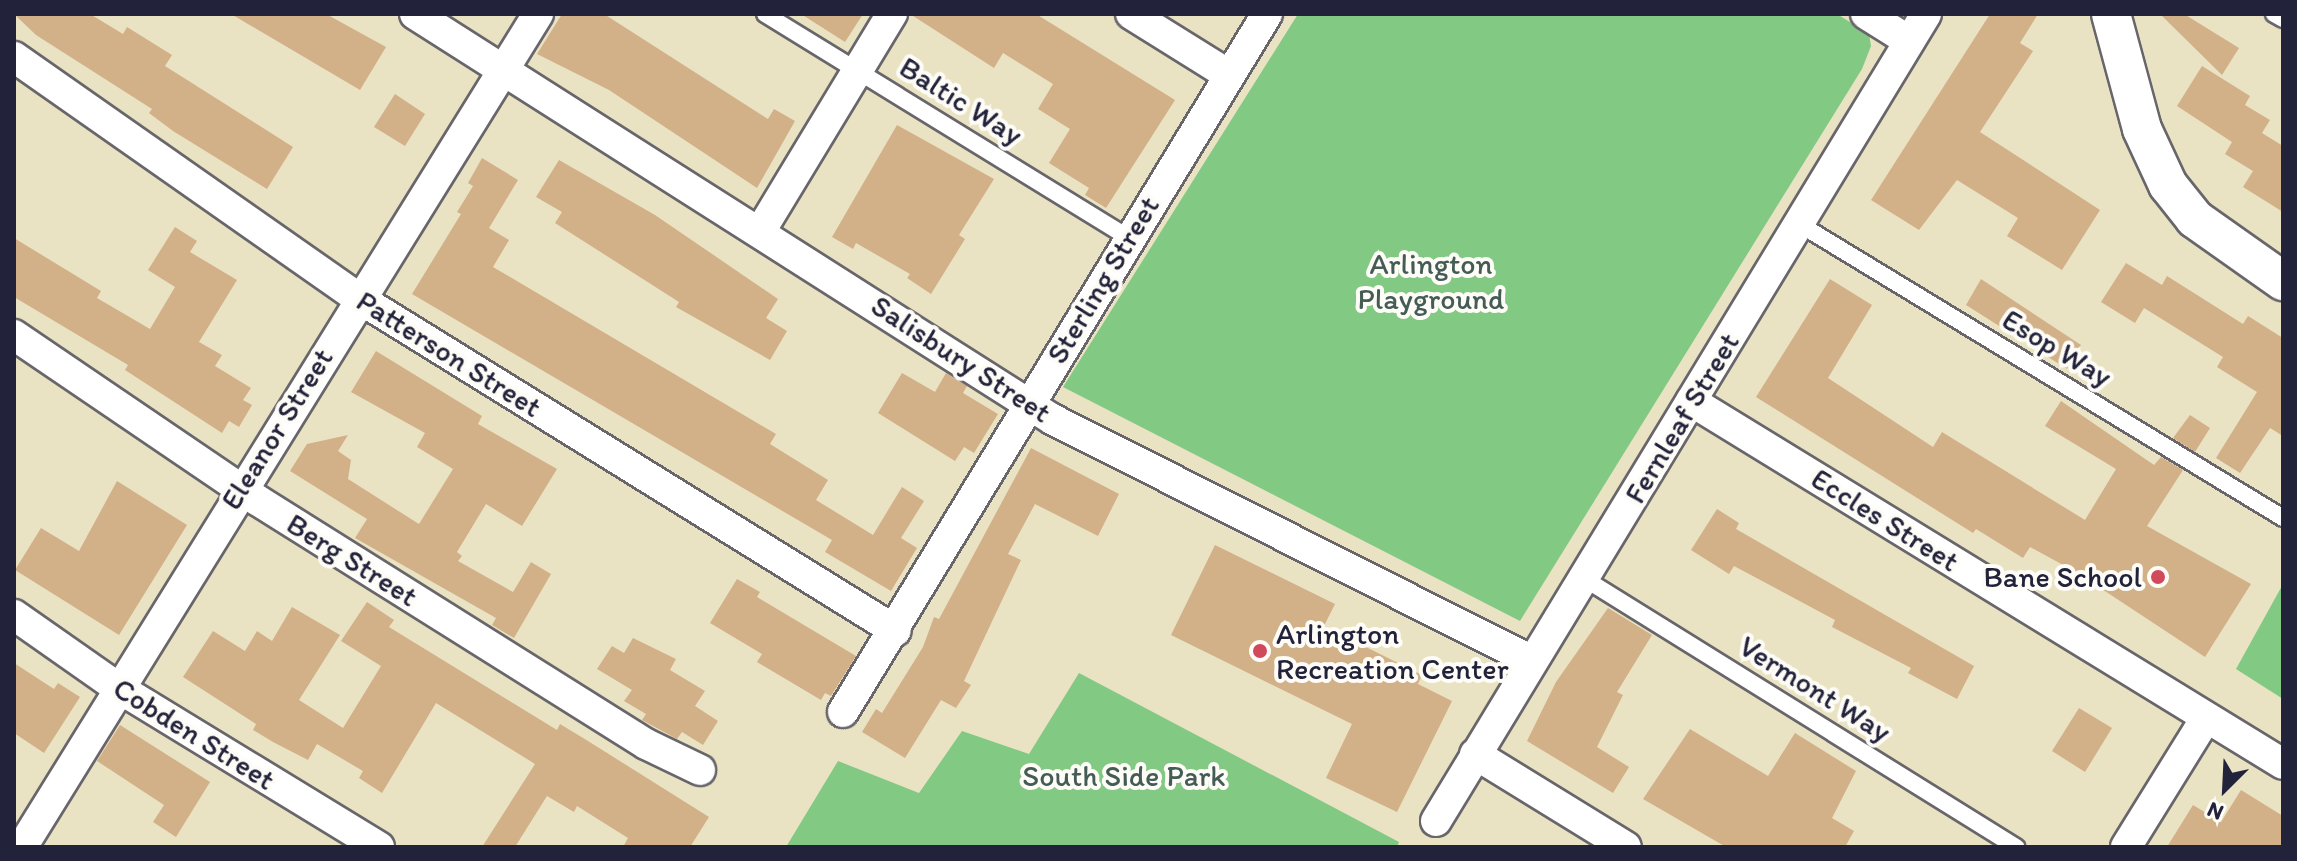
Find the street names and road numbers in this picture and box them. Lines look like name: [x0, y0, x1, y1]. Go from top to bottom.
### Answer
street label: Baltic Way: [893, 49, 1029, 153]
street label: Sterling Street: [1039, 190, 1167, 370]
street label: Patterson Street: [350, 283, 548, 425]
street label: Salisbury Street: [865, 288, 1057, 430]
street label: Esop Way: [1996, 301, 2118, 395]
street label: Fernleaf Street: [1617, 326, 1747, 510]
street label: Eleanor Street: [213, 342, 341, 516]
street label: Eccles Street: [1805, 461, 1965, 579]
street label: Berg Street: [280, 506, 424, 614]
street label: Vermont Way: [1733, 628, 1897, 750]
street label: Cobden Street: [107, 670, 281, 798]

